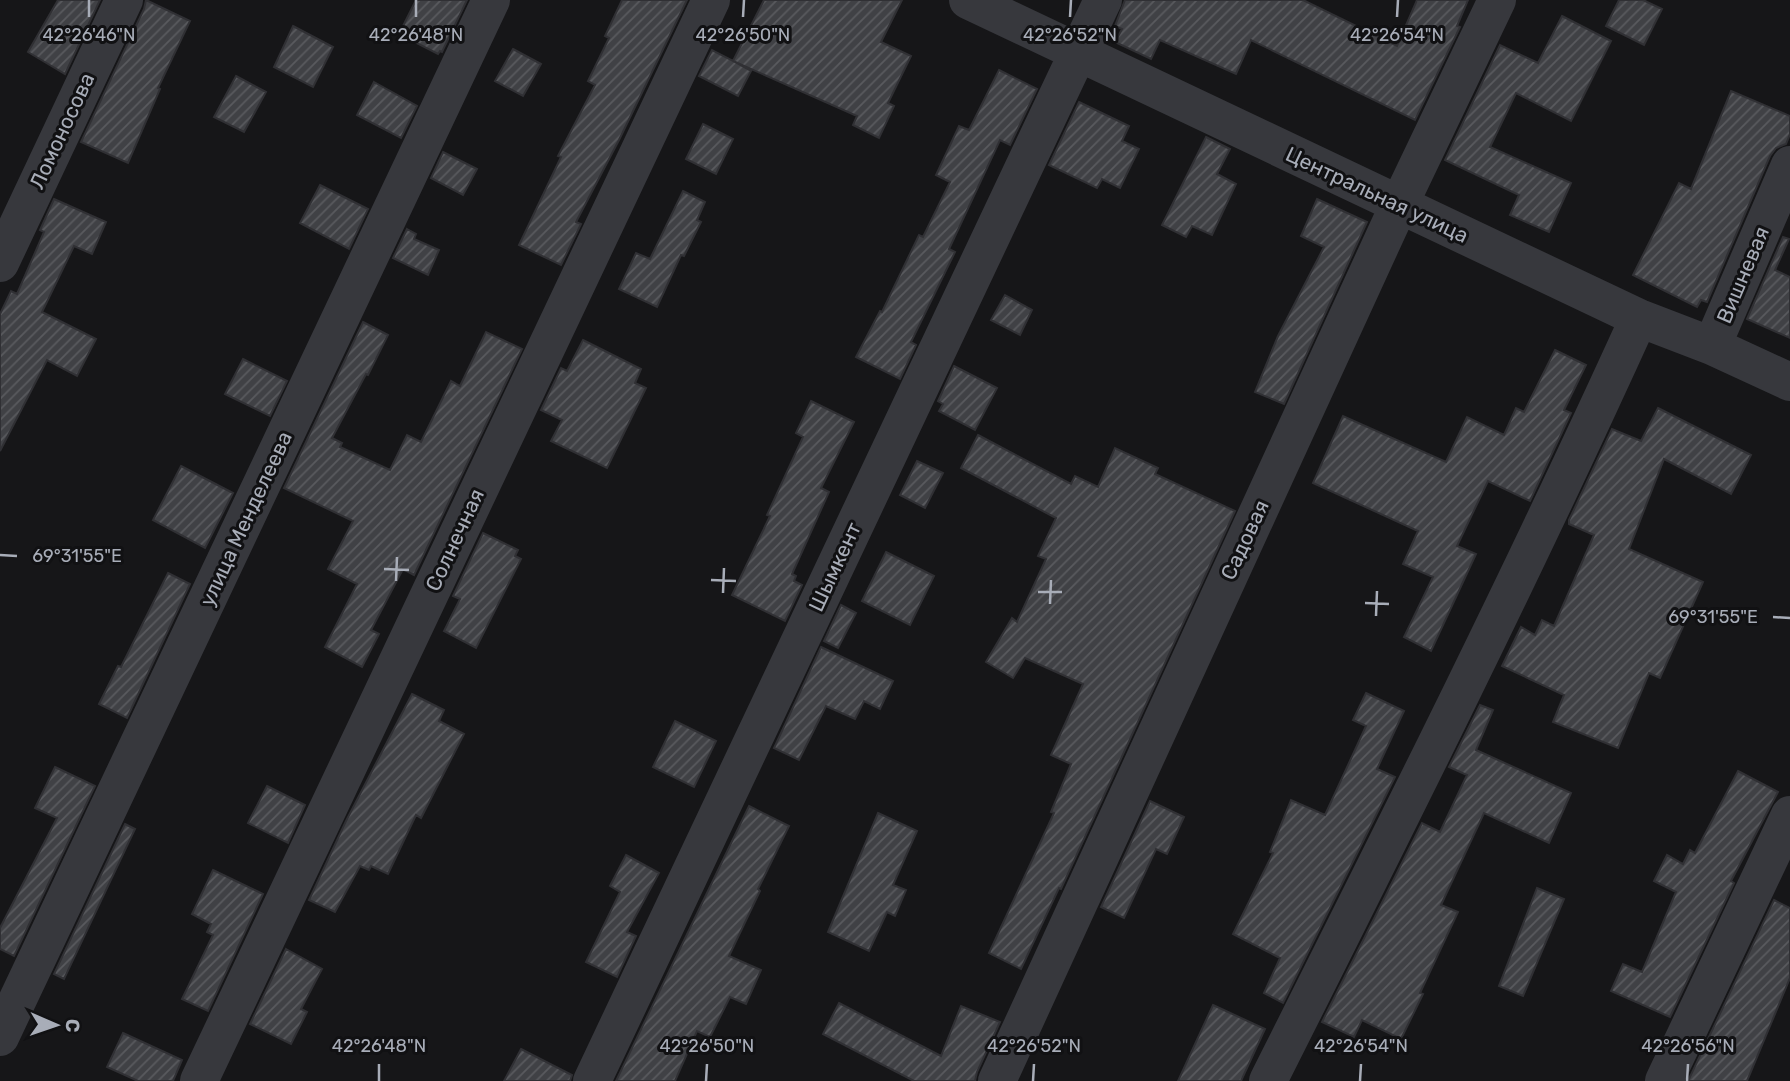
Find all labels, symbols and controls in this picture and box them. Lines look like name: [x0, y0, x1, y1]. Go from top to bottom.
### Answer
text: 42°26'46"N: [42, 24, 136, 46]
text: 42°26'48"N: [369, 24, 463, 46]
text: 42°26'50"N: [696, 24, 790, 46]
text: 42°26'52"N: [1023, 24, 1117, 46]
text: 42°26'54"N: [1350, 24, 1444, 46]
street label: Ломоносова: [24, 69, 99, 193]
street label: Центральная улица: [1282, 141, 1473, 248]
street label: Вишневая: [1711, 223, 1774, 327]
street label: улица Менделеева: [194, 427, 297, 610]
street label: Солнечная: [420, 485, 489, 595]
street label: Садовая: [1215, 496, 1274, 584]
street label: Шымкент: [803, 518, 866, 615]
text: 69°31'55"E: [32, 545, 122, 567]
text: 69°31'55"E: [1668, 606, 1758, 628]
north arrow: [21, 990, 91, 1060]
text: С: [61, 1019, 84, 1033]
text: 42°26'48"N: [332, 1035, 426, 1057]
text: 42°26'50"N: [660, 1035, 754, 1057]
text: 42°26'52"N: [987, 1035, 1081, 1057]
text: 42°26'54"N: [1314, 1035, 1408, 1057]
text: 42°26'56"N: [1641, 1035, 1735, 1057]

